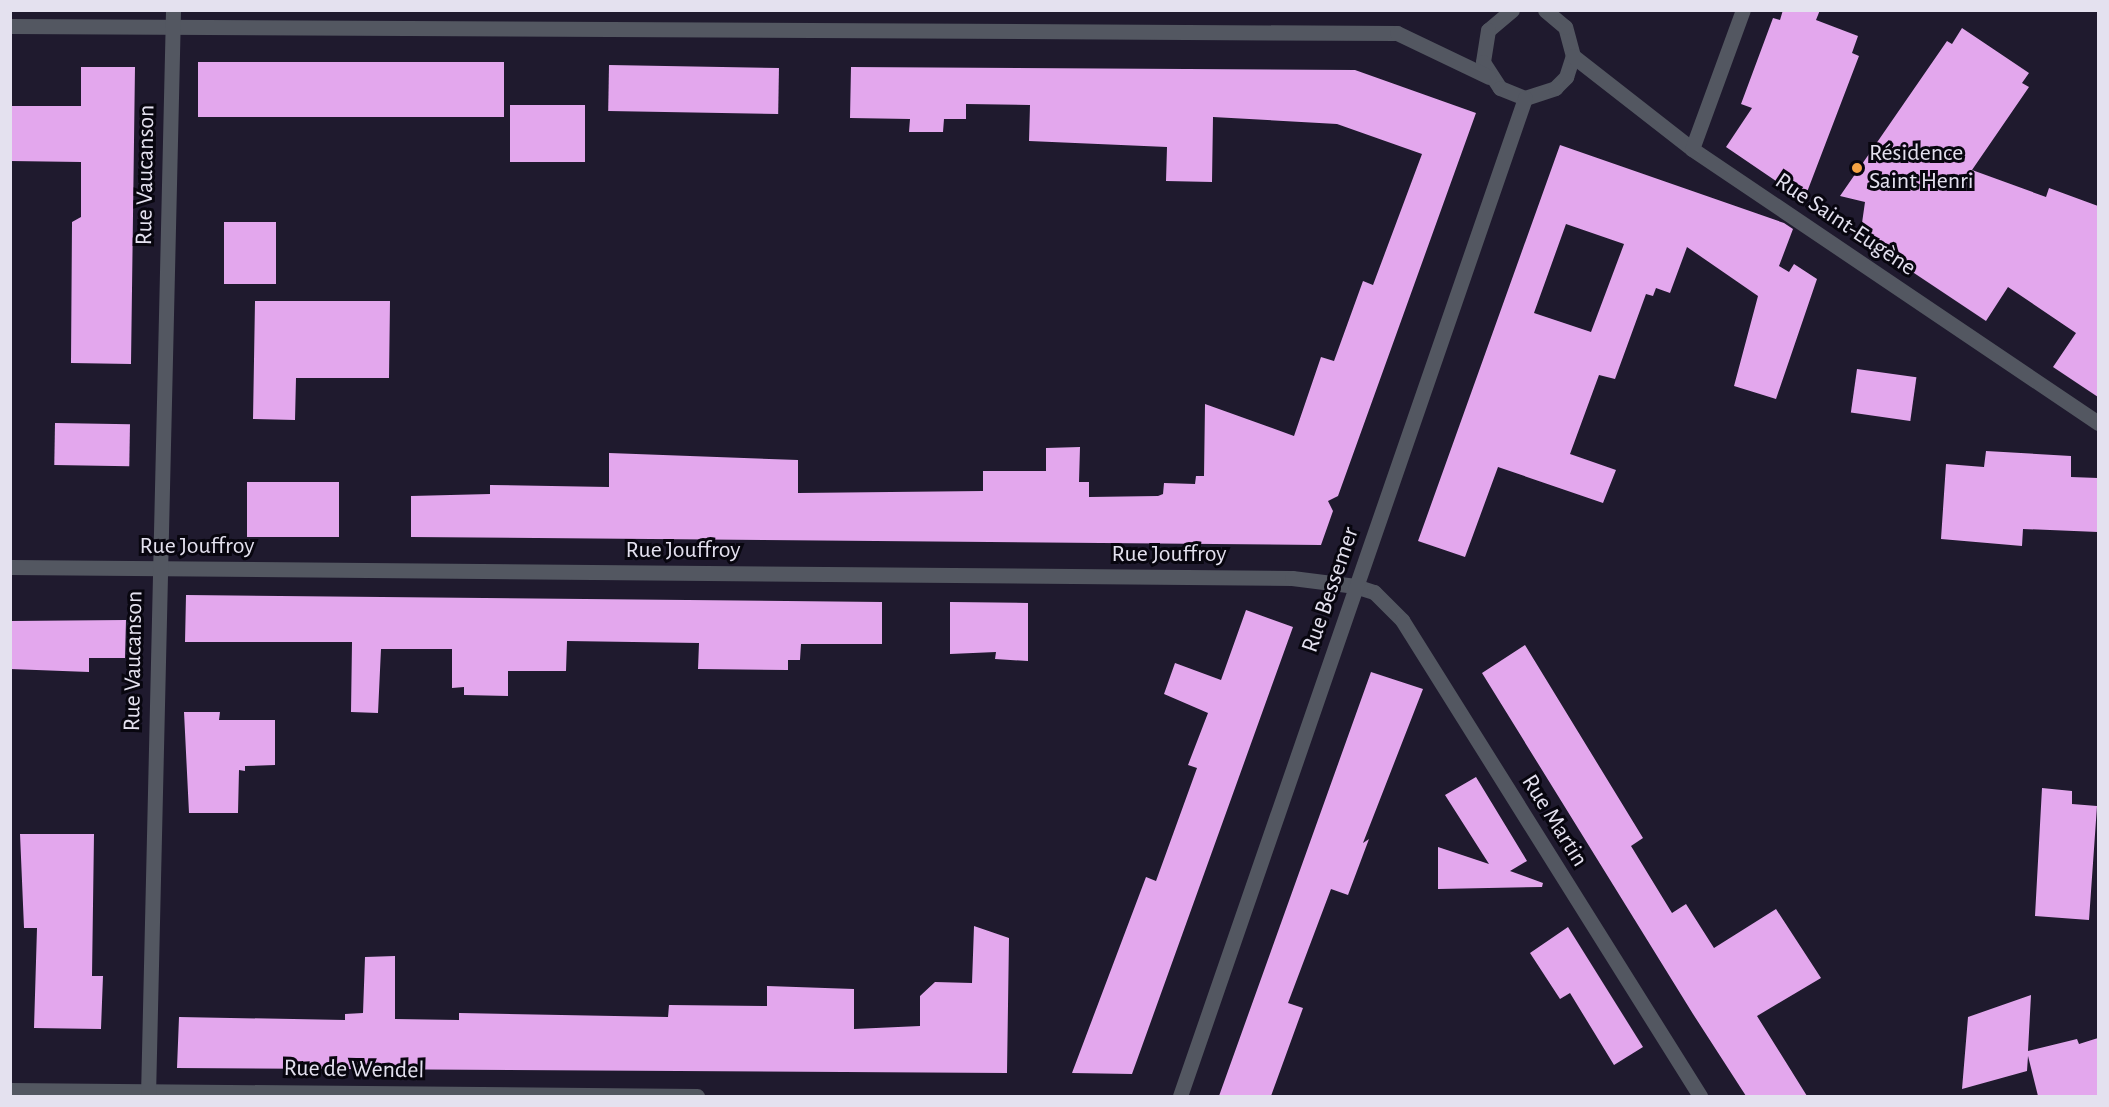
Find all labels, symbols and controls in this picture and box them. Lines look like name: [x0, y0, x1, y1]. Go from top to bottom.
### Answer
street label: Rue Vaucanson: [130, 104, 162, 246]
place label: Résidence Saint Henri: [1869, 140, 1973, 196]
marker: Résidence Saint Henri: [1850, 161, 1864, 175]
street label: Rue Saint-Eugène: [1769, 167, 1921, 283]
street label: Rue Bessemer: [1296, 524, 1366, 656]
street label: Rue Jouffroy: [140, 533, 254, 561]
street label: Rue Jouffroy: [626, 537, 740, 565]
street label: Rue Jouffroy: [1112, 541, 1226, 569]
street label: Rue Vaucanson: [118, 590, 150, 732]
street label: Rue Martin: [1514, 770, 1594, 872]
street label: Rue de Wendel: [283, 1054, 425, 1086]

